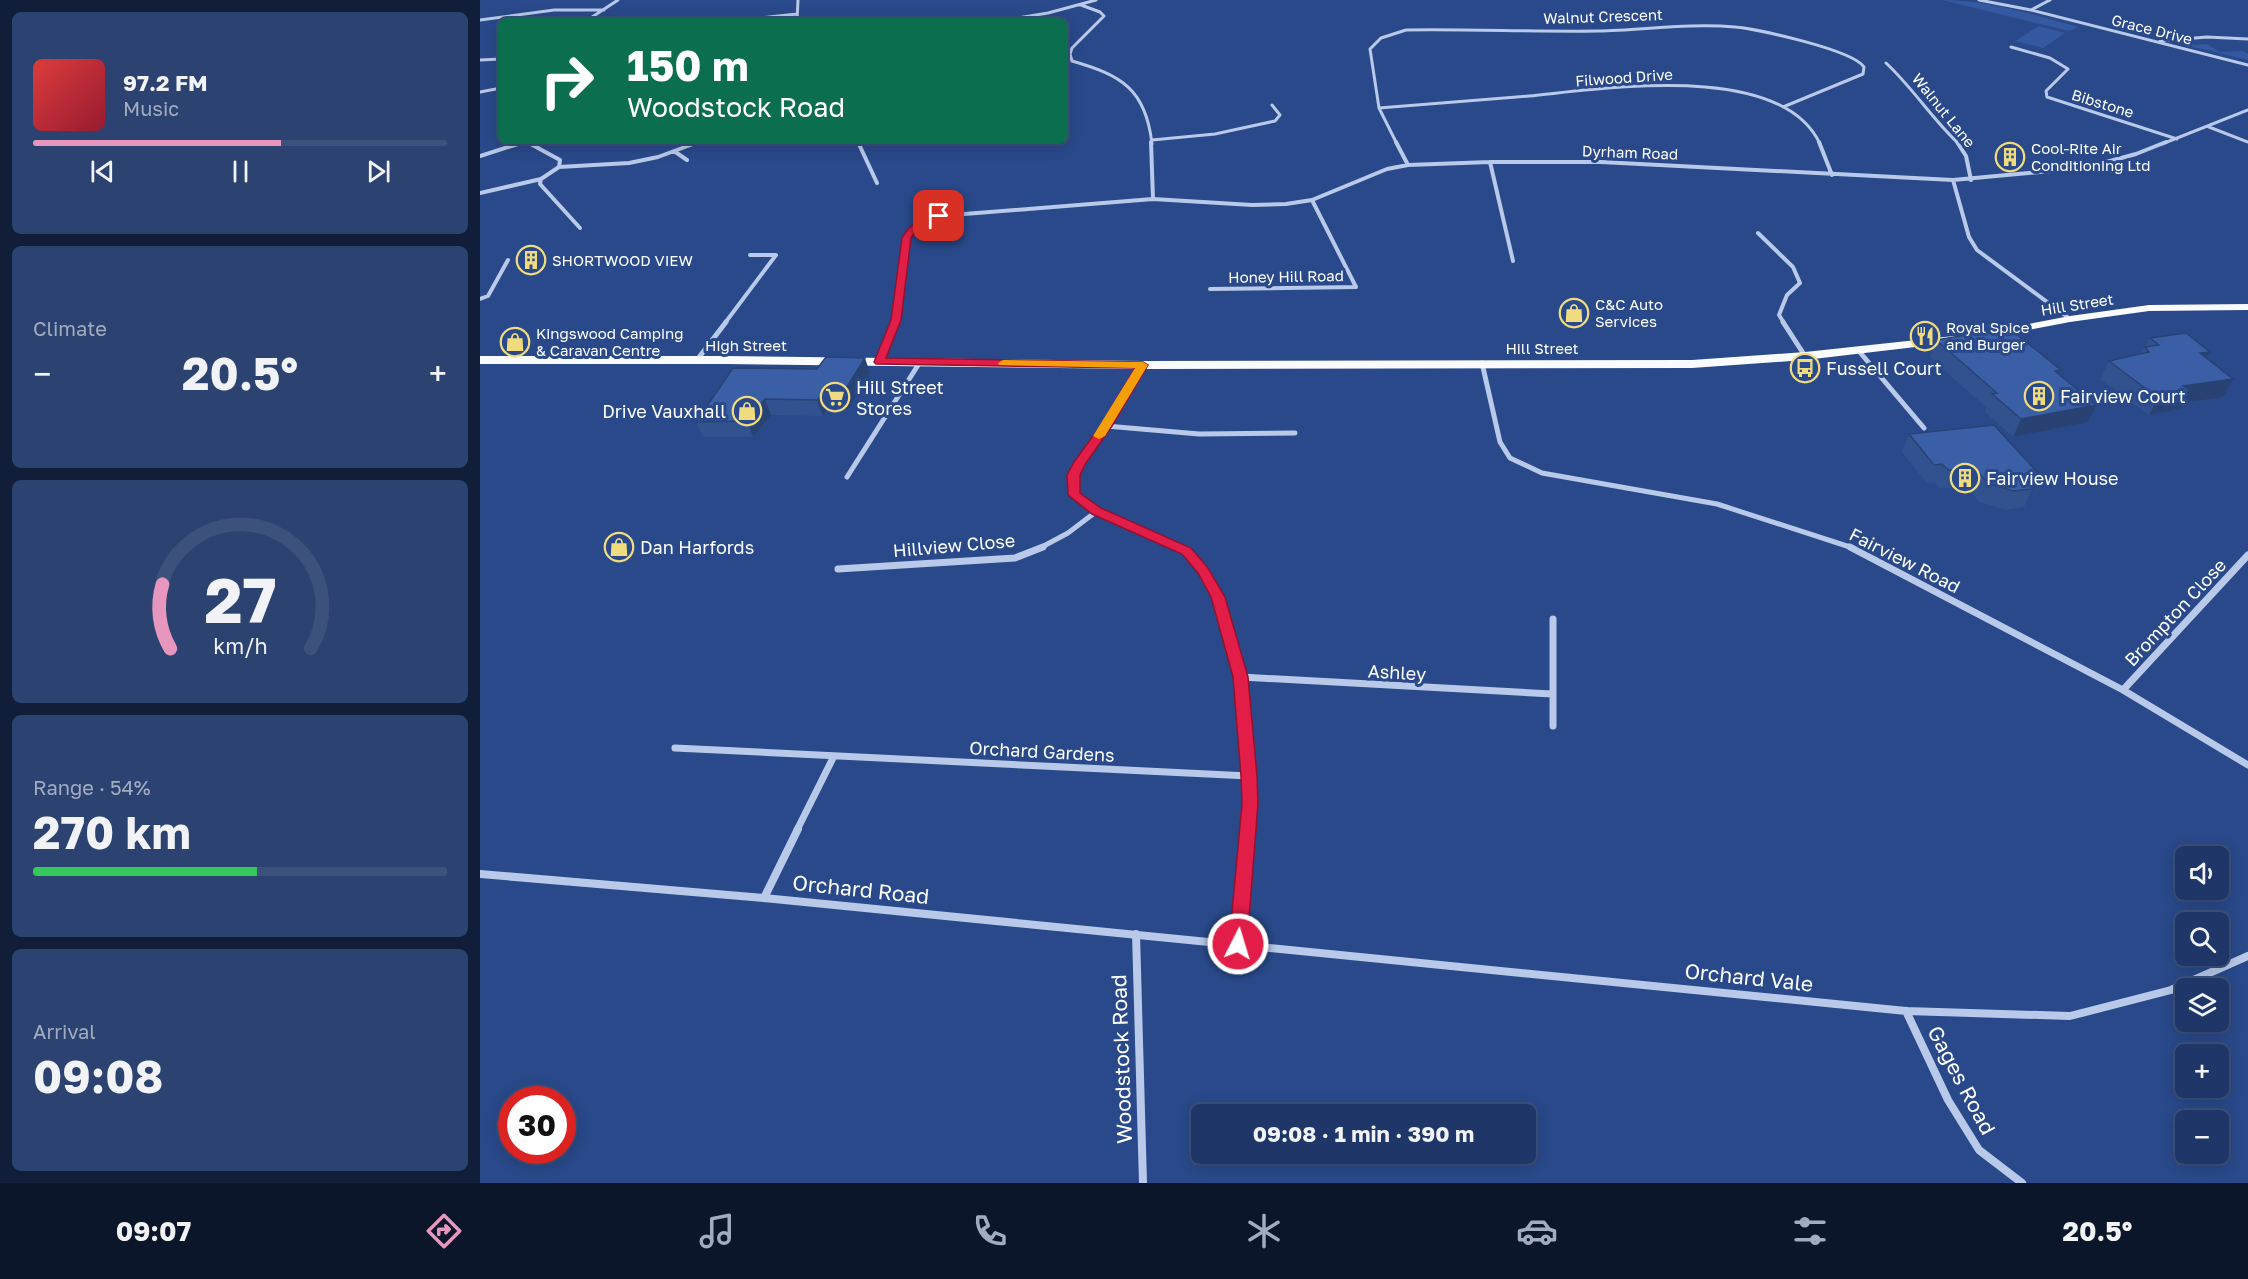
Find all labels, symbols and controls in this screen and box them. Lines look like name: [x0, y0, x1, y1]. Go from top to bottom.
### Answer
street label: Walnut Crescent: [1543, 5, 1663, 27]
street label: Grace Drive: [2110, 10, 2195, 48]
text: 150 m: [627, 40, 749, 90]
icon: right: [528, 42, 606, 120]
street label: Filwood Drive: [1575, 65, 1674, 89]
text: 97.2 FM: [123, 69, 208, 96]
street label: Walnut Lane: [1909, 69, 1980, 151]
street label: Bibstone: [2070, 85, 2137, 121]
text: Woodstock Road: [627, 91, 845, 123]
text: Music: [123, 96, 179, 120]
place label: Cool-Rite Air Conditioning Ltd: [2031, 139, 2150, 174]
street label: Dyrham Road: [1582, 141, 1678, 163]
building icon: Cool-Rite Air Conditioning Ltd: [1994, 141, 2026, 173]
icon: previous: [86, 155, 119, 188]
icon: pause: [224, 155, 257, 188]
icon: next: [362, 155, 395, 188]
pin: [913, 190, 964, 241]
icon: arrive: [922, 199, 955, 232]
building icon: SHORTWOOD VIEW: [515, 244, 547, 276]
place label: SHORTWOOD VIEW: [552, 251, 693, 269]
street label: Honey Hill Road: [1228, 266, 1344, 286]
street label: Hill Street: [2039, 289, 2115, 319]
place label: C&C Auto Services: [1595, 295, 1663, 330]
shop icon: C&C Auto Services: [1558, 297, 1590, 329]
text: Climate: [33, 316, 107, 340]
place label: Royal Spice and Burger: [1946, 318, 2030, 353]
restaurant icon: Royal Spice and Burger: [1909, 320, 1941, 352]
place label: Kingswood Camping & Caravan Centre: [536, 324, 683, 359]
shop icon: Kingswood Camping & Caravan Centre: [499, 326, 531, 358]
street label: High Street: [705, 336, 787, 354]
street label: Hill Street: [1505, 339, 1579, 357]
text: 20.5°: [182, 346, 298, 400]
bus stop icon: Fussell Court: [1789, 352, 1821, 384]
text: −: [33, 354, 51, 393]
text: +: [429, 354, 447, 393]
place label: Fussell Court: [1826, 357, 1942, 379]
place label: Hill Street Stores: [856, 376, 944, 419]
building icon: Fairview Court: [2023, 380, 2055, 412]
supermarket icon: Hill Street Stores: [819, 381, 851, 413]
place label: Fairview Court: [2060, 385, 2186, 407]
shop icon: Drive Vauxhall: [731, 395, 763, 427]
place label: Drive Vauxhall: [602, 400, 726, 422]
building icon: Fairview House: [1949, 462, 1981, 494]
place label: Fairview House: [1986, 467, 2119, 489]
street label: Fairview Road: [1846, 523, 1964, 597]
street label: Hillview Close: [892, 529, 1016, 561]
shop icon: Dan Harfords: [603, 531, 635, 563]
place label: Dan Harfords: [640, 536, 754, 558]
street label: Brompton Close: [2120, 554, 2230, 670]
text: 27: [204, 562, 276, 637]
text: km/h: [213, 633, 267, 659]
street label: Ashley: [1367, 659, 1427, 685]
street label: Orchard Gardens: [969, 736, 1115, 766]
text: Range · 54%: [33, 775, 151, 799]
text: 270 km: [33, 805, 191, 859]
map controls: [2175, 846, 2229, 1164]
button: sound: [2175, 846, 2229, 900]
street label: Orchard Road: [791, 869, 931, 909]
position arrow: [1206, 912, 1270, 976]
button: search: [2175, 912, 2229, 966]
street label: Orchard Vale: [1683, 957, 1815, 997]
street label: Woodstock Road: [1105, 974, 1137, 1144]
button: layers: [2175, 978, 2229, 1032]
text: Arrival: [33, 1019, 96, 1043]
street label: Gages Road: [1922, 1021, 2002, 1139]
button: +: [2175, 1044, 2229, 1098]
text: 09:08: [33, 1049, 163, 1103]
speed limit sign: 30: [498, 1086, 576, 1164]
button: −: [2175, 1110, 2229, 1164]
text: 09:08 · 1 min · 390 m: [1253, 1120, 1474, 1147]
icon: directions: [423, 1210, 465, 1252]
icon: music: [696, 1210, 738, 1252]
icon: phone: [969, 1210, 1011, 1252]
icon: climate: [1243, 1210, 1285, 1252]
icon: car: [1516, 1210, 1558, 1252]
icon: filters: [1789, 1210, 1831, 1252]
text: 09:07: [116, 1215, 191, 1247]
text: 20.5°: [2063, 1215, 2132, 1247]

